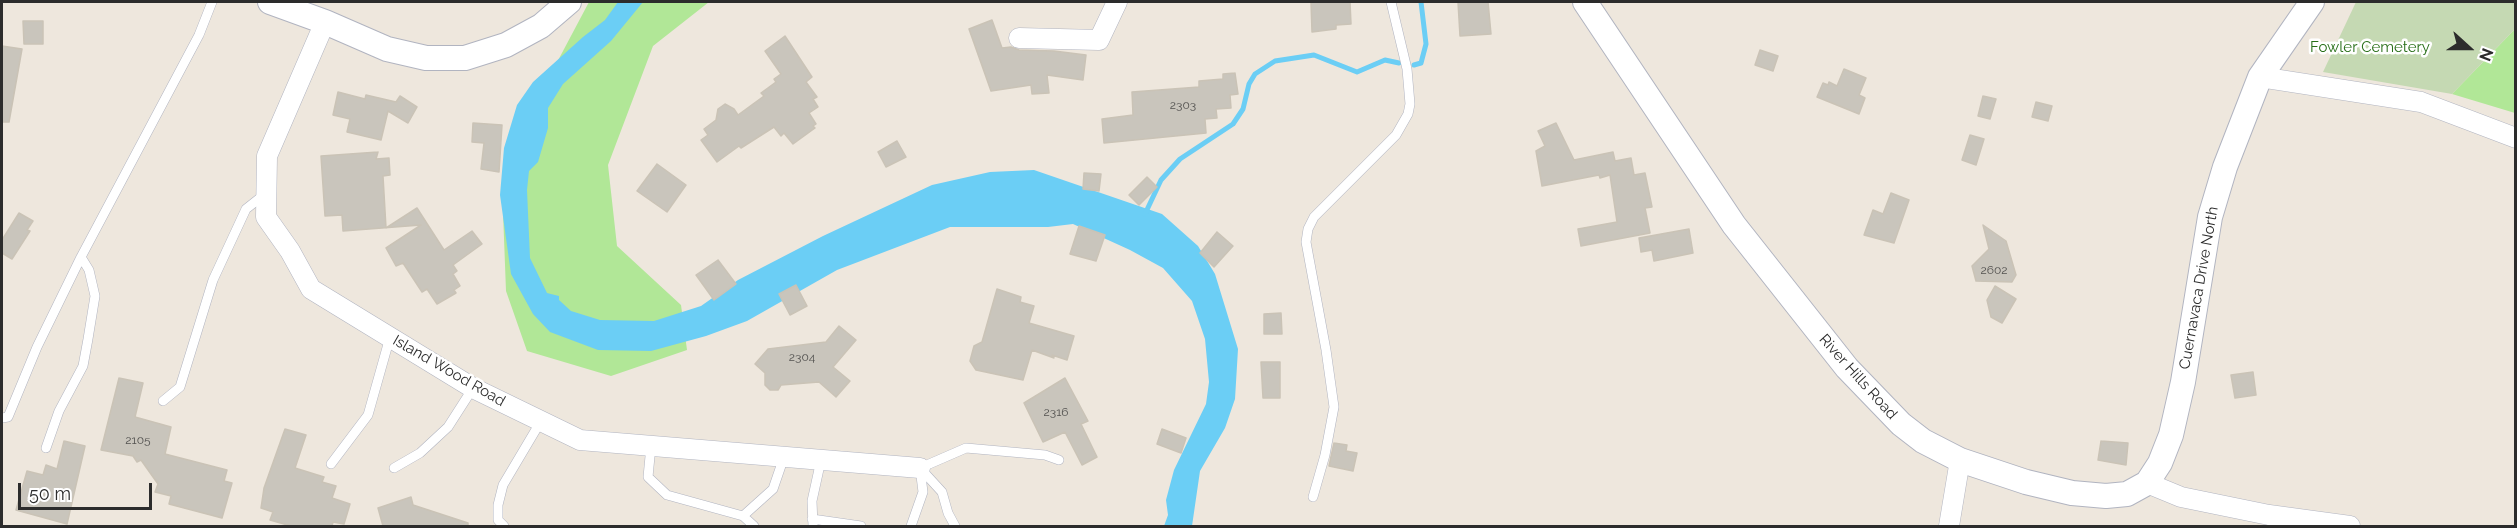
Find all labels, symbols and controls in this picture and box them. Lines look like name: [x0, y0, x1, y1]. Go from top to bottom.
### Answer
north arrow: [2439, 18, 2499, 78]
park label: Fowler Cemetery: [2310, 38, 2430, 56]
text: N: [2475, 46, 2497, 64]
house number: 2303: [1170, 98, 1196, 112]
street label: Cuernavaca Drive North: [2176, 205, 2222, 371]
house number: 2602: [1980, 263, 2008, 277]
street label: River Hills Road: [1815, 331, 1901, 423]
street label: Island Wood Road: [390, 332, 508, 410]
house number: 2304: [789, 350, 815, 364]
house number: 2316: [1043, 405, 1069, 419]
house number: 2105: [125, 433, 151, 447]
scale bar: [21, 471, 154, 509]
text: 50 m: [29, 483, 71, 504]

